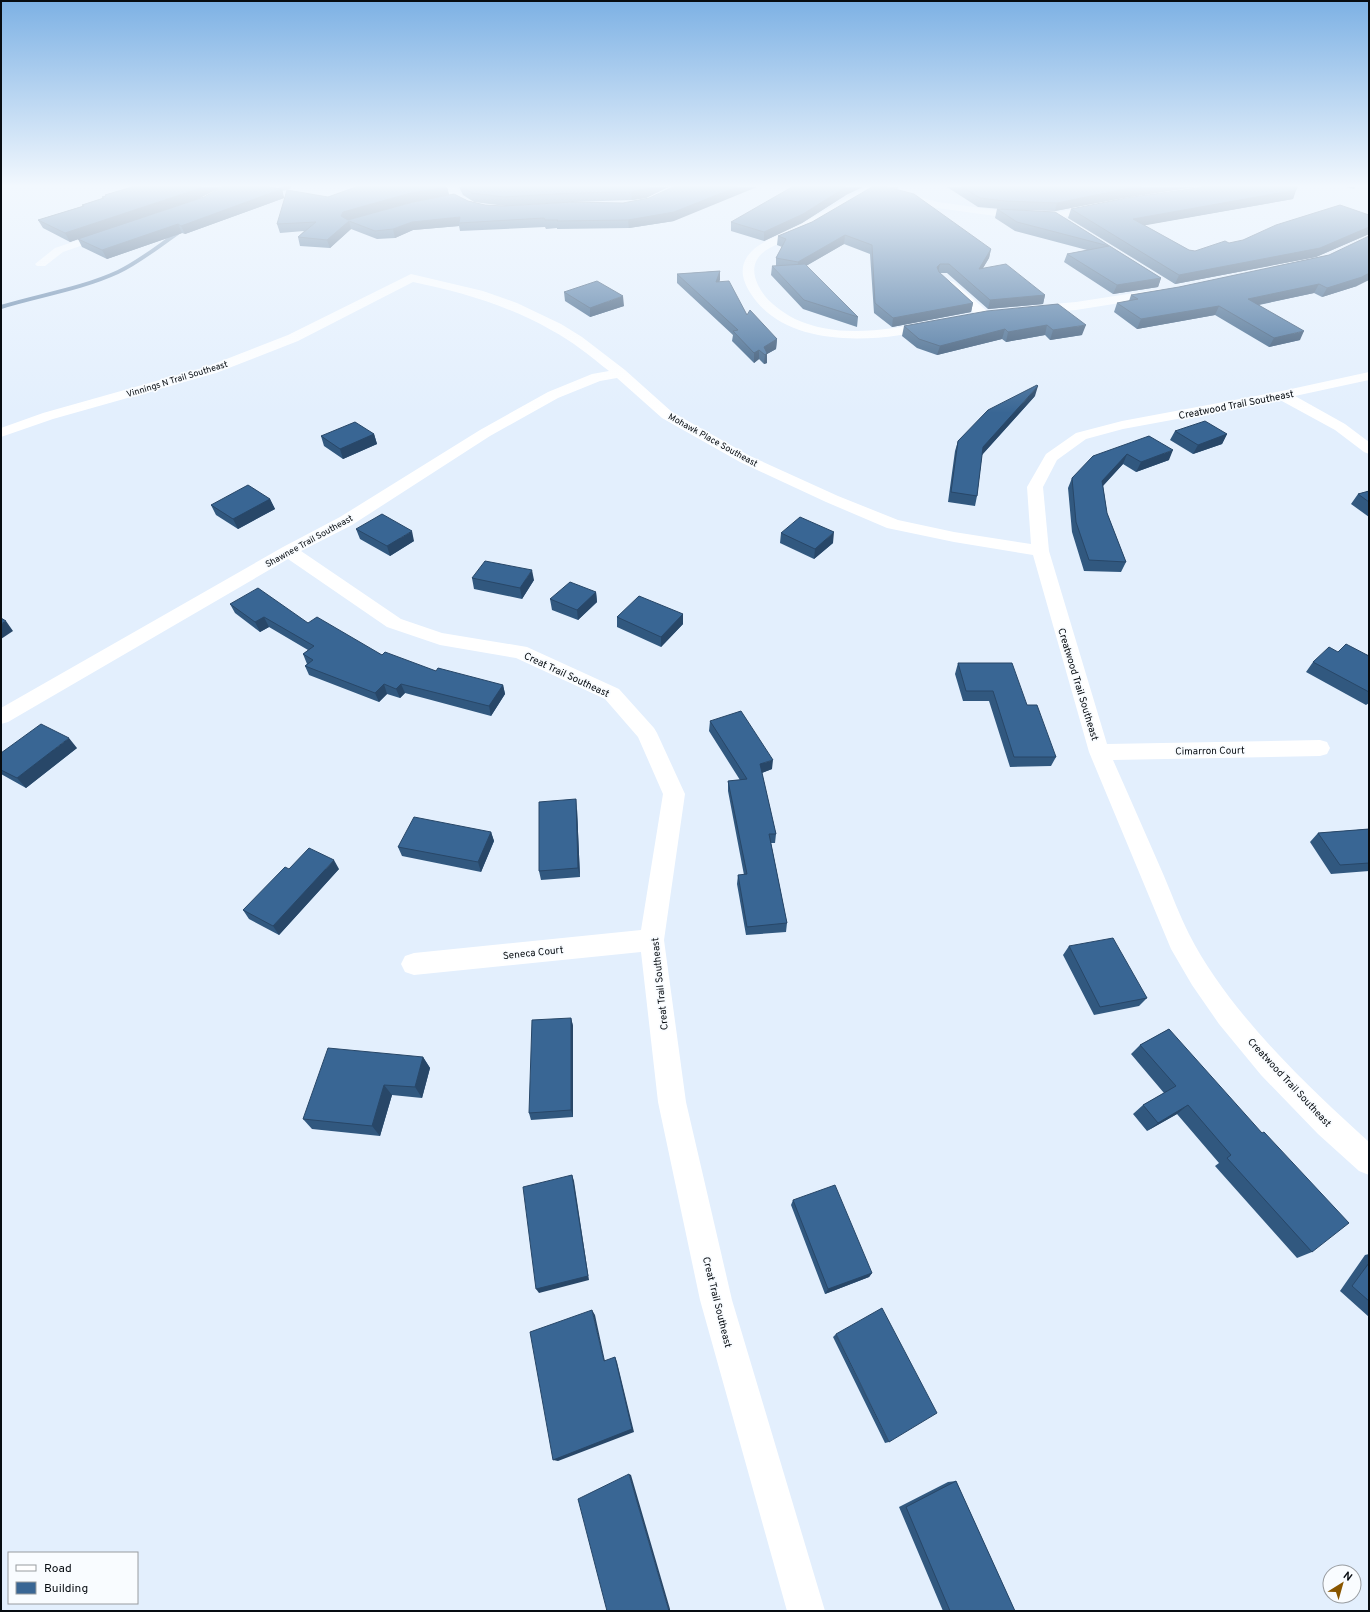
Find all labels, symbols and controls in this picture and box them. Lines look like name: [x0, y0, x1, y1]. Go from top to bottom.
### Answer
street label: Vinnings N Trail Southeast: [125, 359, 229, 400]
street label: Creatwood Trail Southeast: [1178, 388, 1295, 423]
street label: Mohawk Place Southeast: [666, 411, 759, 470]
street label: Shawnee Trail Southeast: [264, 513, 355, 570]
street label: Creatwood Trail Southeast: [1054, 627, 1101, 742]
street label: Creat Trail Southeast: [521, 650, 611, 701]
street label: Cimarron Court: [1175, 744, 1245, 759]
street label: Creat Trail Southeast: [649, 937, 672, 1031]
street label: Seneca Court: [502, 944, 564, 963]
street label: Creatwood Trail Southeast: [1244, 1036, 1334, 1130]
street label: Creat Trail Southeast: [699, 1256, 734, 1349]
legend: [8, 1552, 138, 1604]
text: Road: [44, 1561, 72, 1577]
north arrow: [1322, 1564, 1362, 1604]
text: N: [1340, 1569, 1355, 1585]
text: Building: [44, 1581, 88, 1597]

